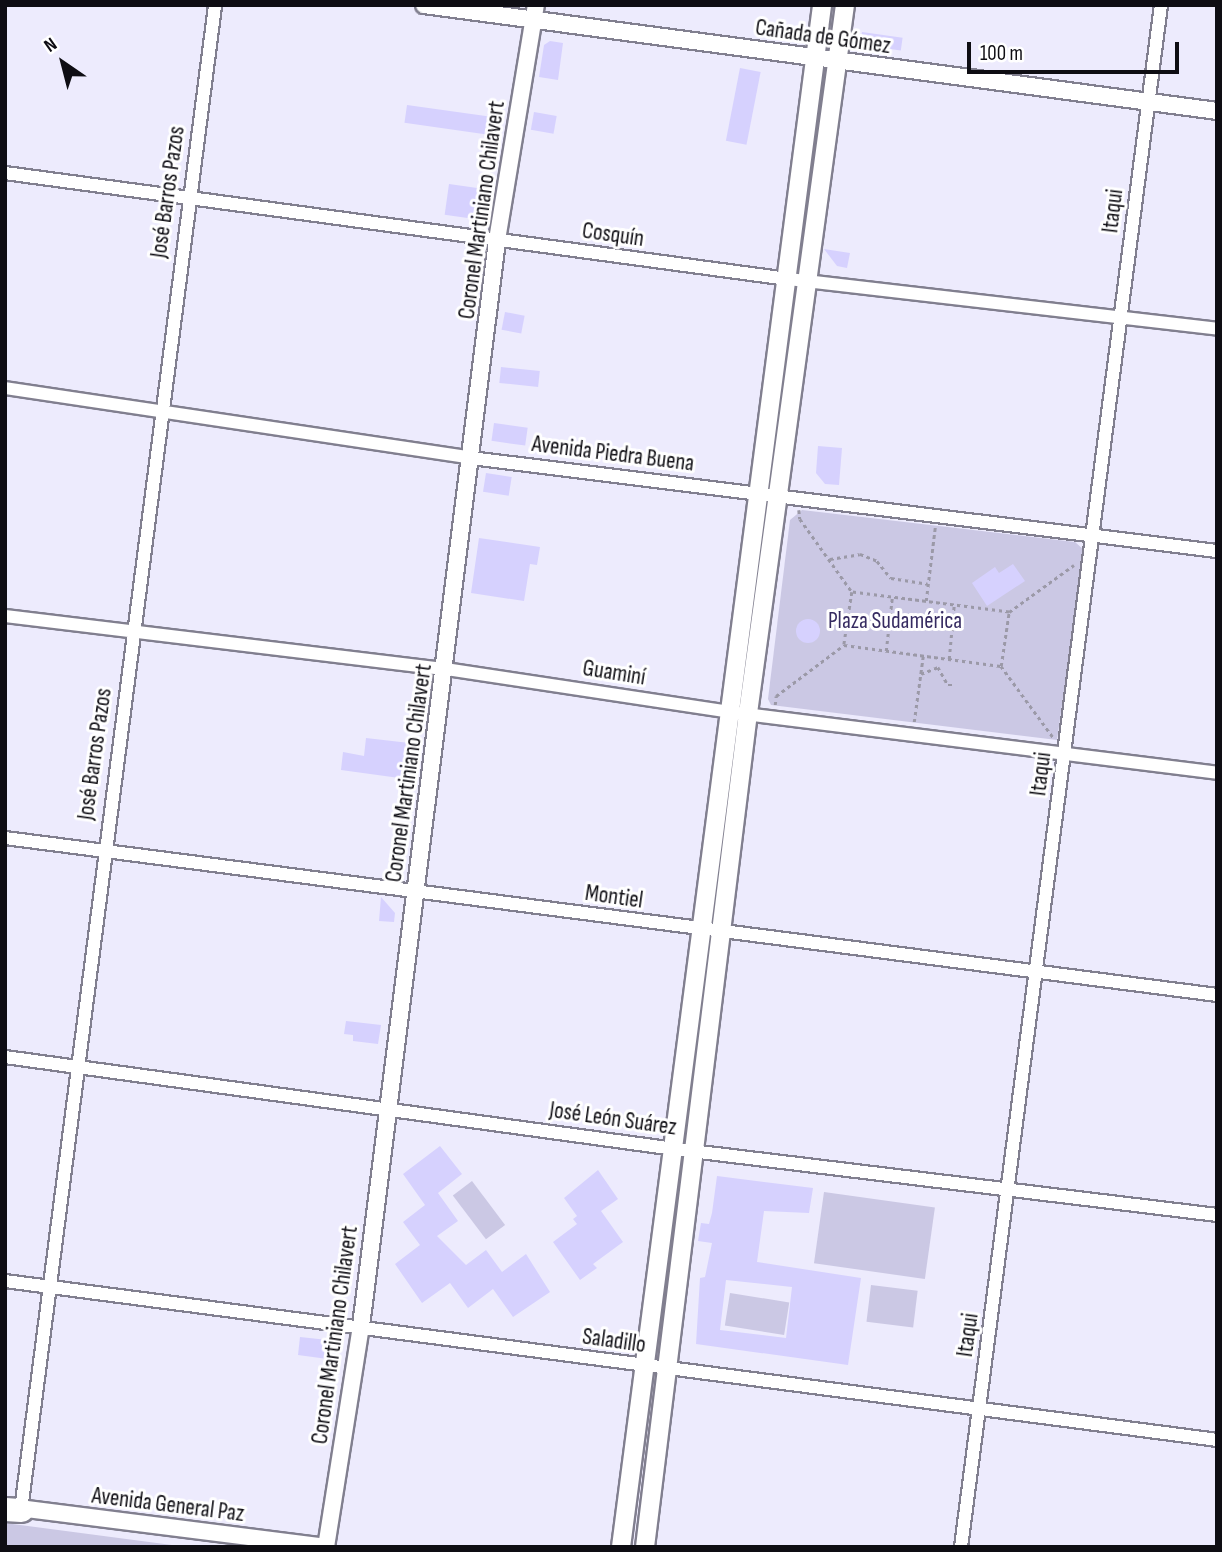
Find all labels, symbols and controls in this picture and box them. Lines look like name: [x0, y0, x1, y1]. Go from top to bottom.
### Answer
street label: Cañada de Gómez: [754, 14, 892, 60]
north arrow: [28, 28, 98, 98]
scale bar: [970, 28, 1182, 72]
text: N: [40, 33, 61, 58]
text: 100 m: [980, 41, 1023, 66]
street label: Coronel Martiniano Chilavert: [453, 99, 511, 321]
street label: José Barros Pazos: [145, 124, 191, 260]
street label: Itaqui: [1097, 188, 1129, 234]
street label: Cosquín: [580, 217, 646, 253]
street label: Avenida Piedra Buena: [530, 430, 696, 478]
park label: Plaza Sudamérica: [828, 607, 962, 635]
street label: Guaminí: [581, 654, 647, 692]
street label: Coronel Martiniano Chilavert: [380, 662, 438, 884]
street label: José Barros Pazos: [72, 686, 118, 822]
street label: Itaqui: [1025, 751, 1057, 797]
street label: Montiel: [583, 879, 645, 915]
street label: José León Suárez: [548, 1096, 678, 1142]
street label: Coronel Martiniano Chilavert: [306, 1224, 364, 1446]
street label: Itaqui: [951, 1311, 985, 1359]
street label: Saladillo: [580, 1323, 648, 1359]
street label: Avenida General Paz: [90, 1482, 246, 1528]

